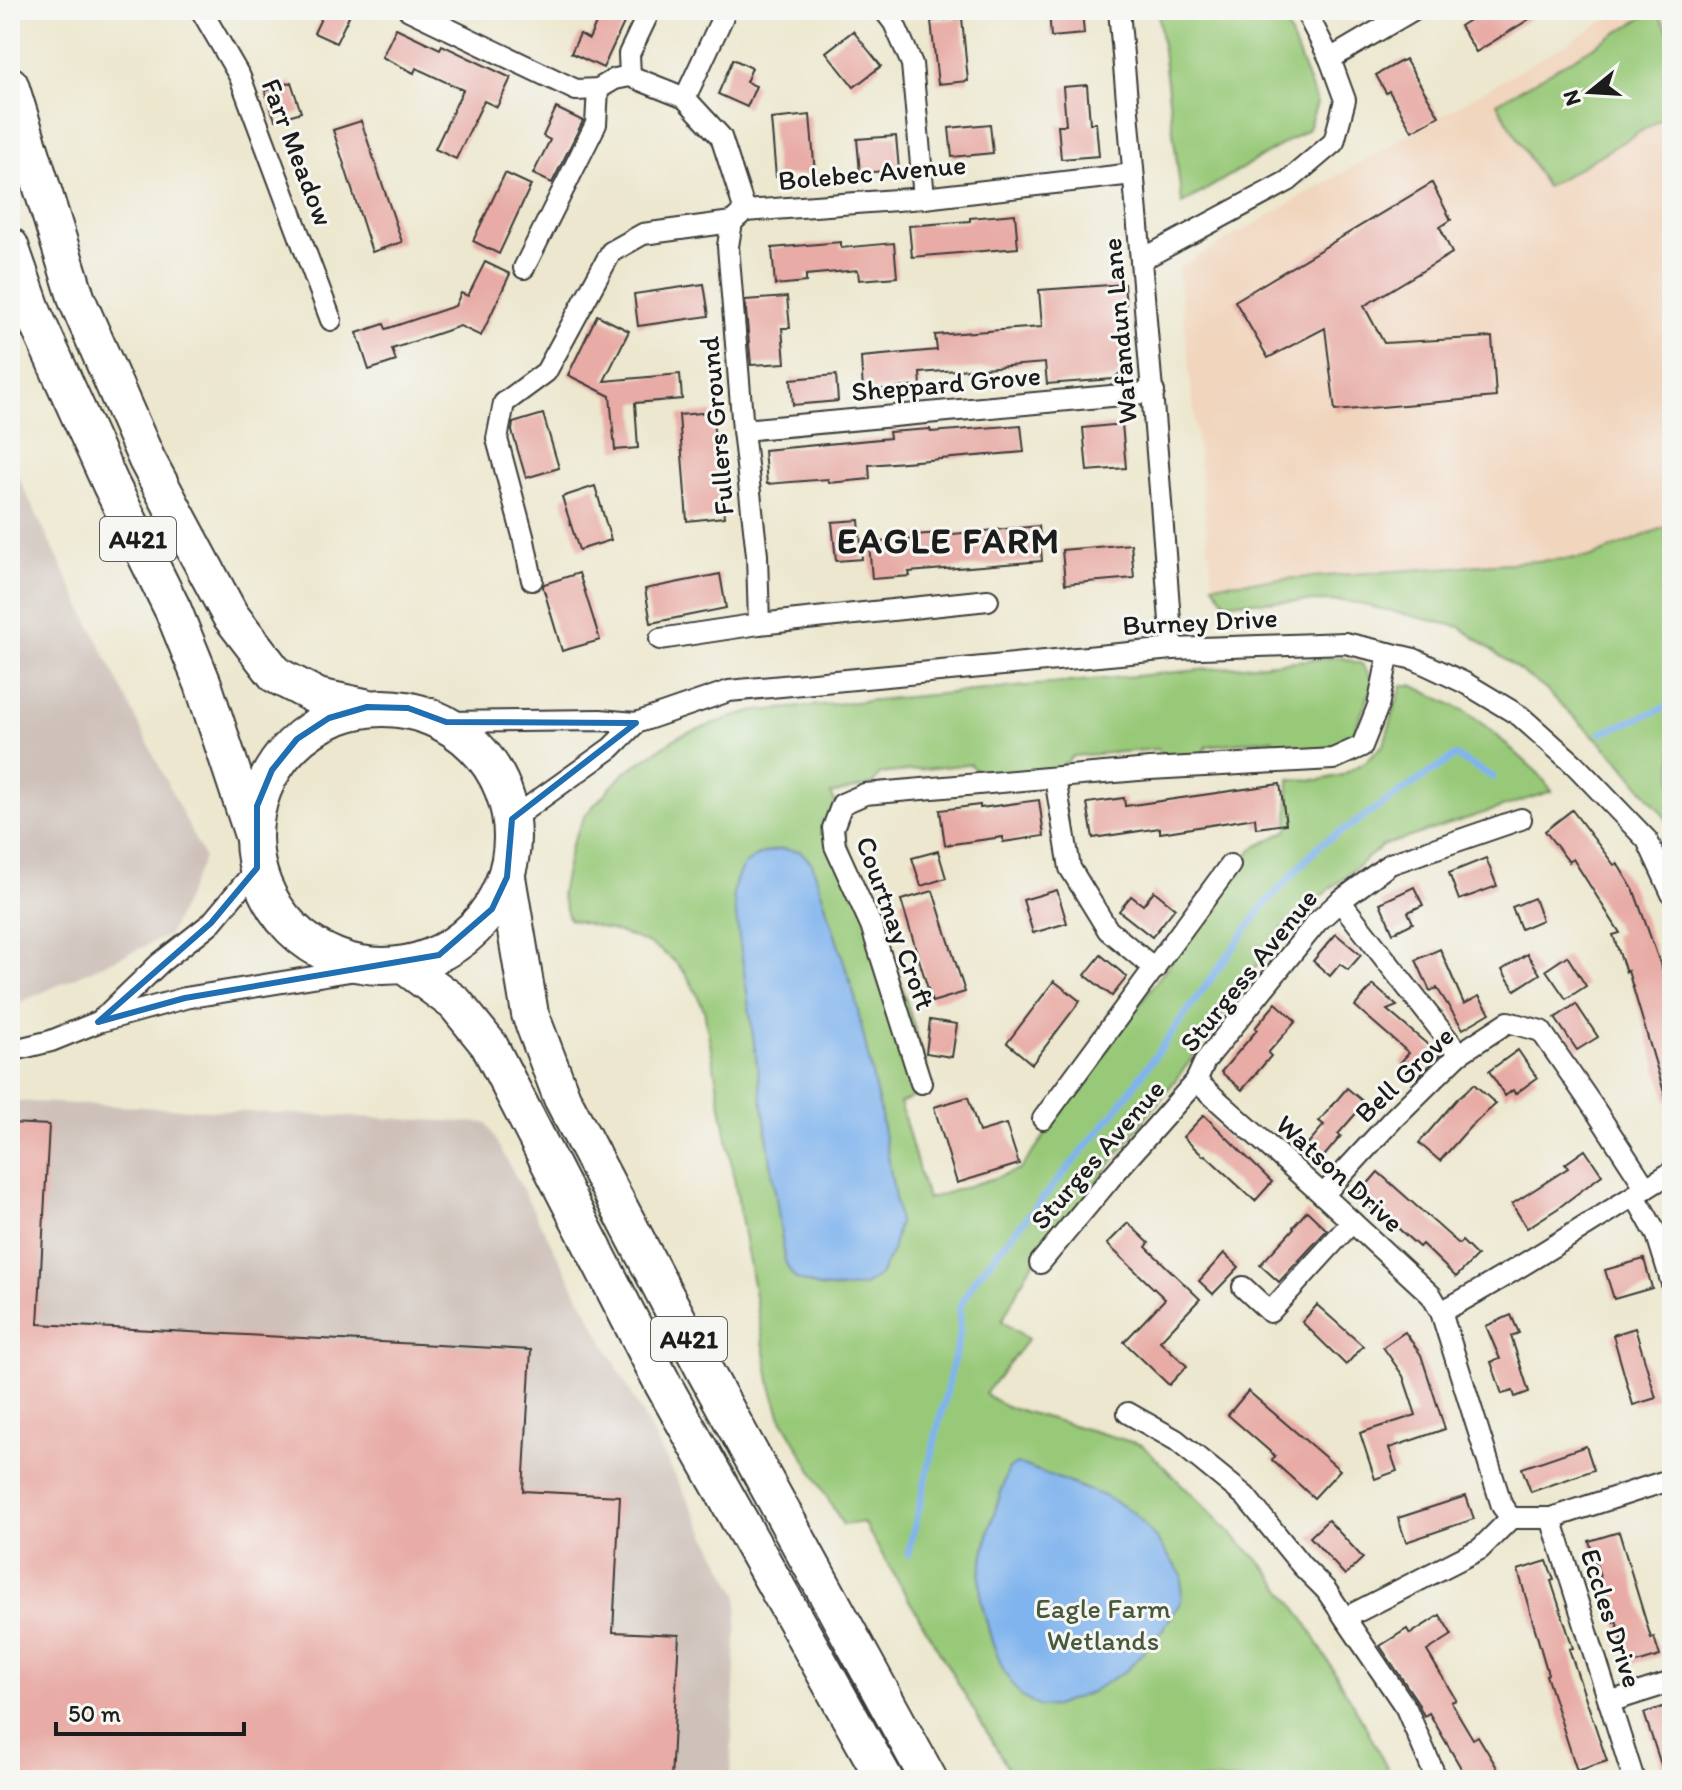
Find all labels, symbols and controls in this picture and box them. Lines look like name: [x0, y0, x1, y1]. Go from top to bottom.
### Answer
north arrow: [1550, 52, 1630, 132]
street label: Farr Meadow: [254, 74, 342, 230]
text: N: [1556, 87, 1587, 109]
street label: Bolebec Avenue: [777, 147, 967, 197]
street label: Wafandun Lane: [1094, 237, 1144, 425]
street label: Fullers Ground: [691, 335, 741, 517]
street label: Sheppard Grove: [850, 358, 1042, 408]
road number: A421: [100, 517, 176, 561]
district label: EAGLE FARM: [837, 519, 1061, 562]
street label: Burney Drive: [1121, 600, 1279, 642]
street label: Courtnay Croft: [849, 831, 943, 1015]
street label: Sturgess Avenue: [1172, 882, 1324, 1058]
street label: Bell Grove: [1347, 1018, 1461, 1130]
street label: Sturges Avenue: [1023, 1072, 1171, 1236]
street label: Watson Drive: [1269, 1107, 1411, 1239]
road number: A421: [651, 1317, 727, 1361]
street label: Eccles Drive: [1574, 1544, 1650, 1692]
park label: Eagle Farm Wetlands: [1035, 1591, 1171, 1657]
scale bar: [56, 1686, 244, 1736]
text: 50 m: [68, 1699, 121, 1728]

